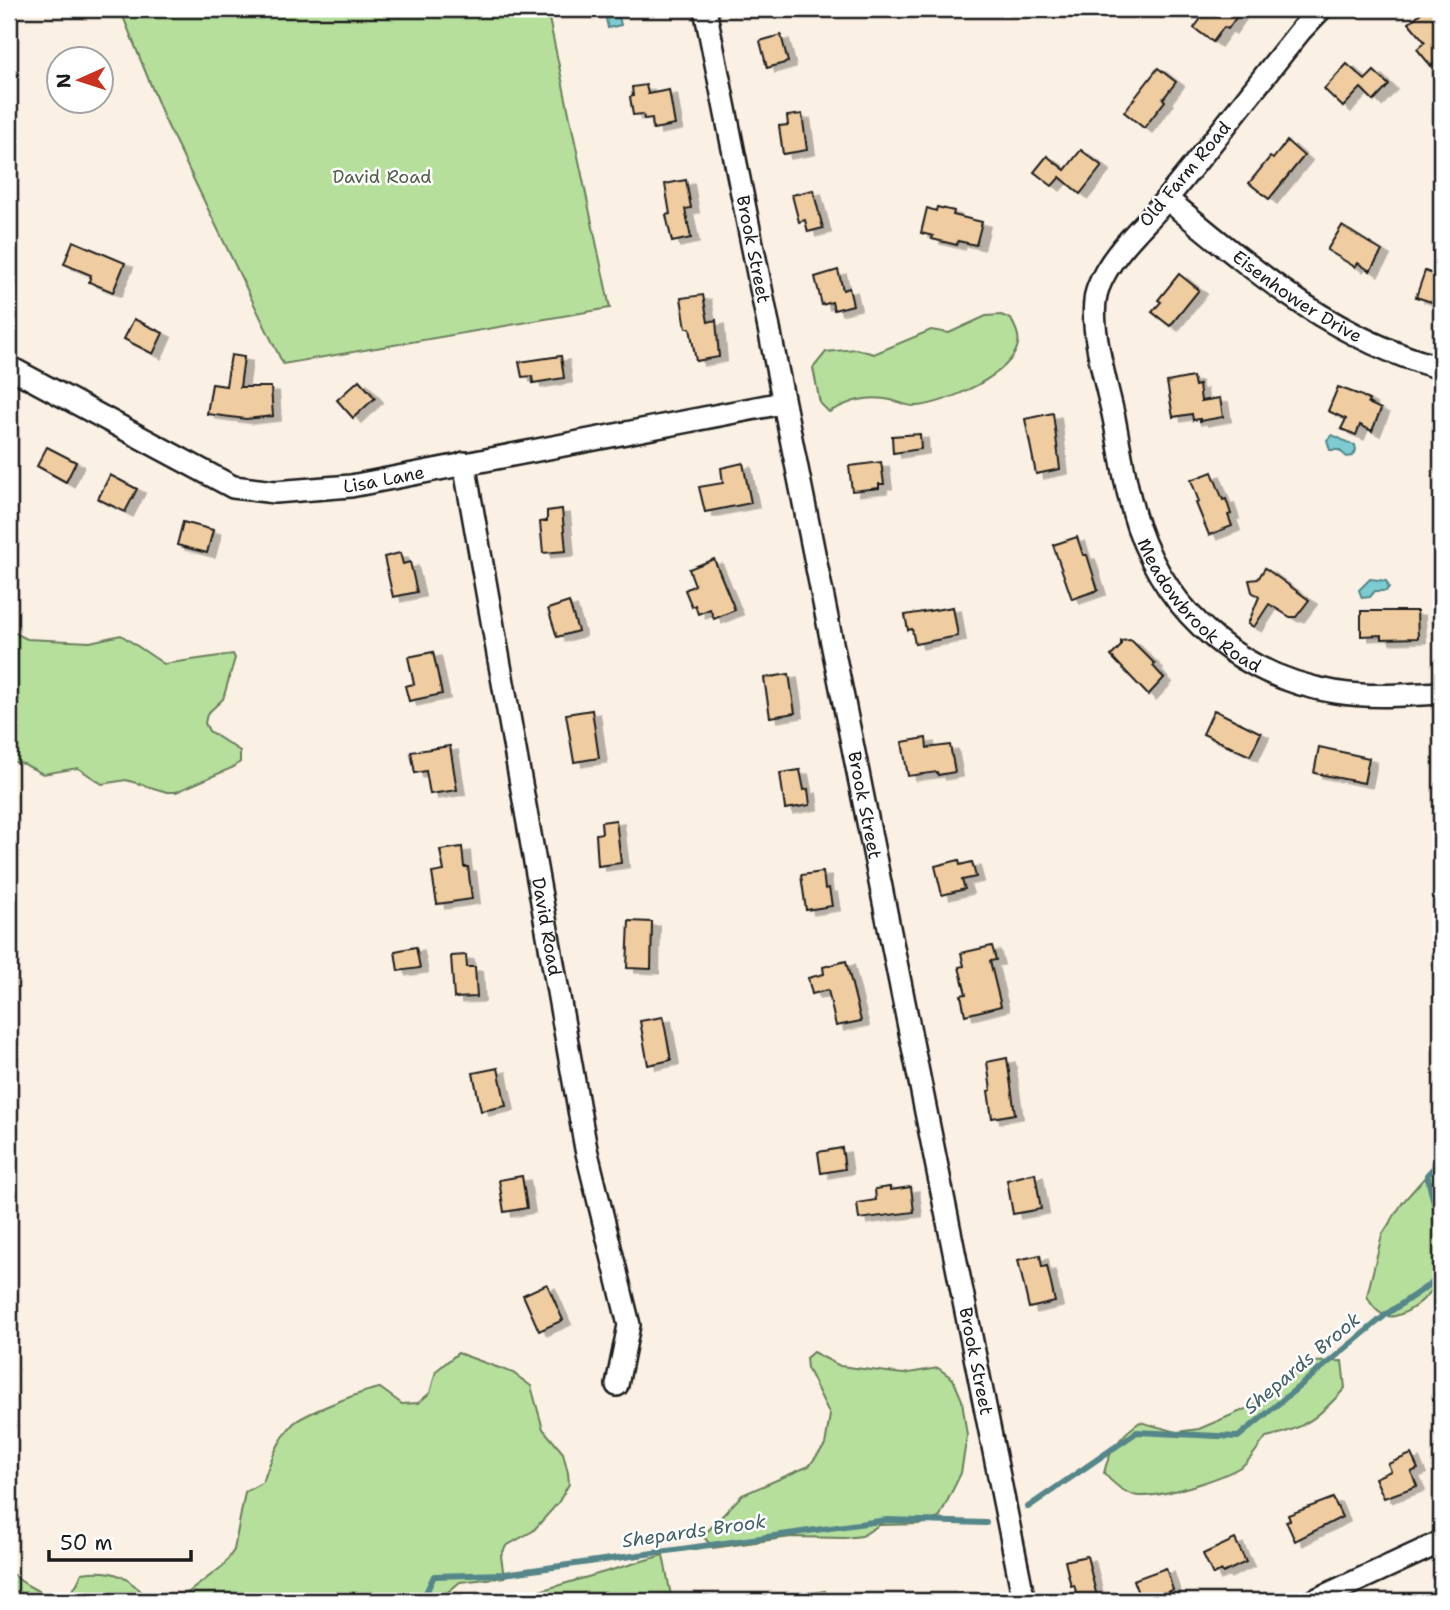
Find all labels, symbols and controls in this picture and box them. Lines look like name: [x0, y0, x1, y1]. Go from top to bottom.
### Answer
north arrow: [46, 46, 116, 116]
text: N: [51, 73, 76, 89]
street label: Old Farm Road: [1134, 116, 1236, 232]
park label: David Road: [332, 165, 432, 189]
street label: Brook Street: [731, 193, 776, 305]
street label: Eisenhower Drive: [1227, 245, 1366, 348]
street label: Lisa Lane: [342, 460, 426, 499]
street label: Meadowbrook Road: [1132, 535, 1265, 678]
street label: Brook Street: [842, 749, 887, 861]
street label: David Road: [526, 876, 567, 978]
street label: Brook Street: [953, 1305, 998, 1417]
water label: Shepards Brook: [1238, 1307, 1366, 1419]
water label: Shepards Brook: [620, 1509, 768, 1553]
scale bar: [49, 1519, 191, 1563]
text: 50 m: [60, 1529, 113, 1557]

